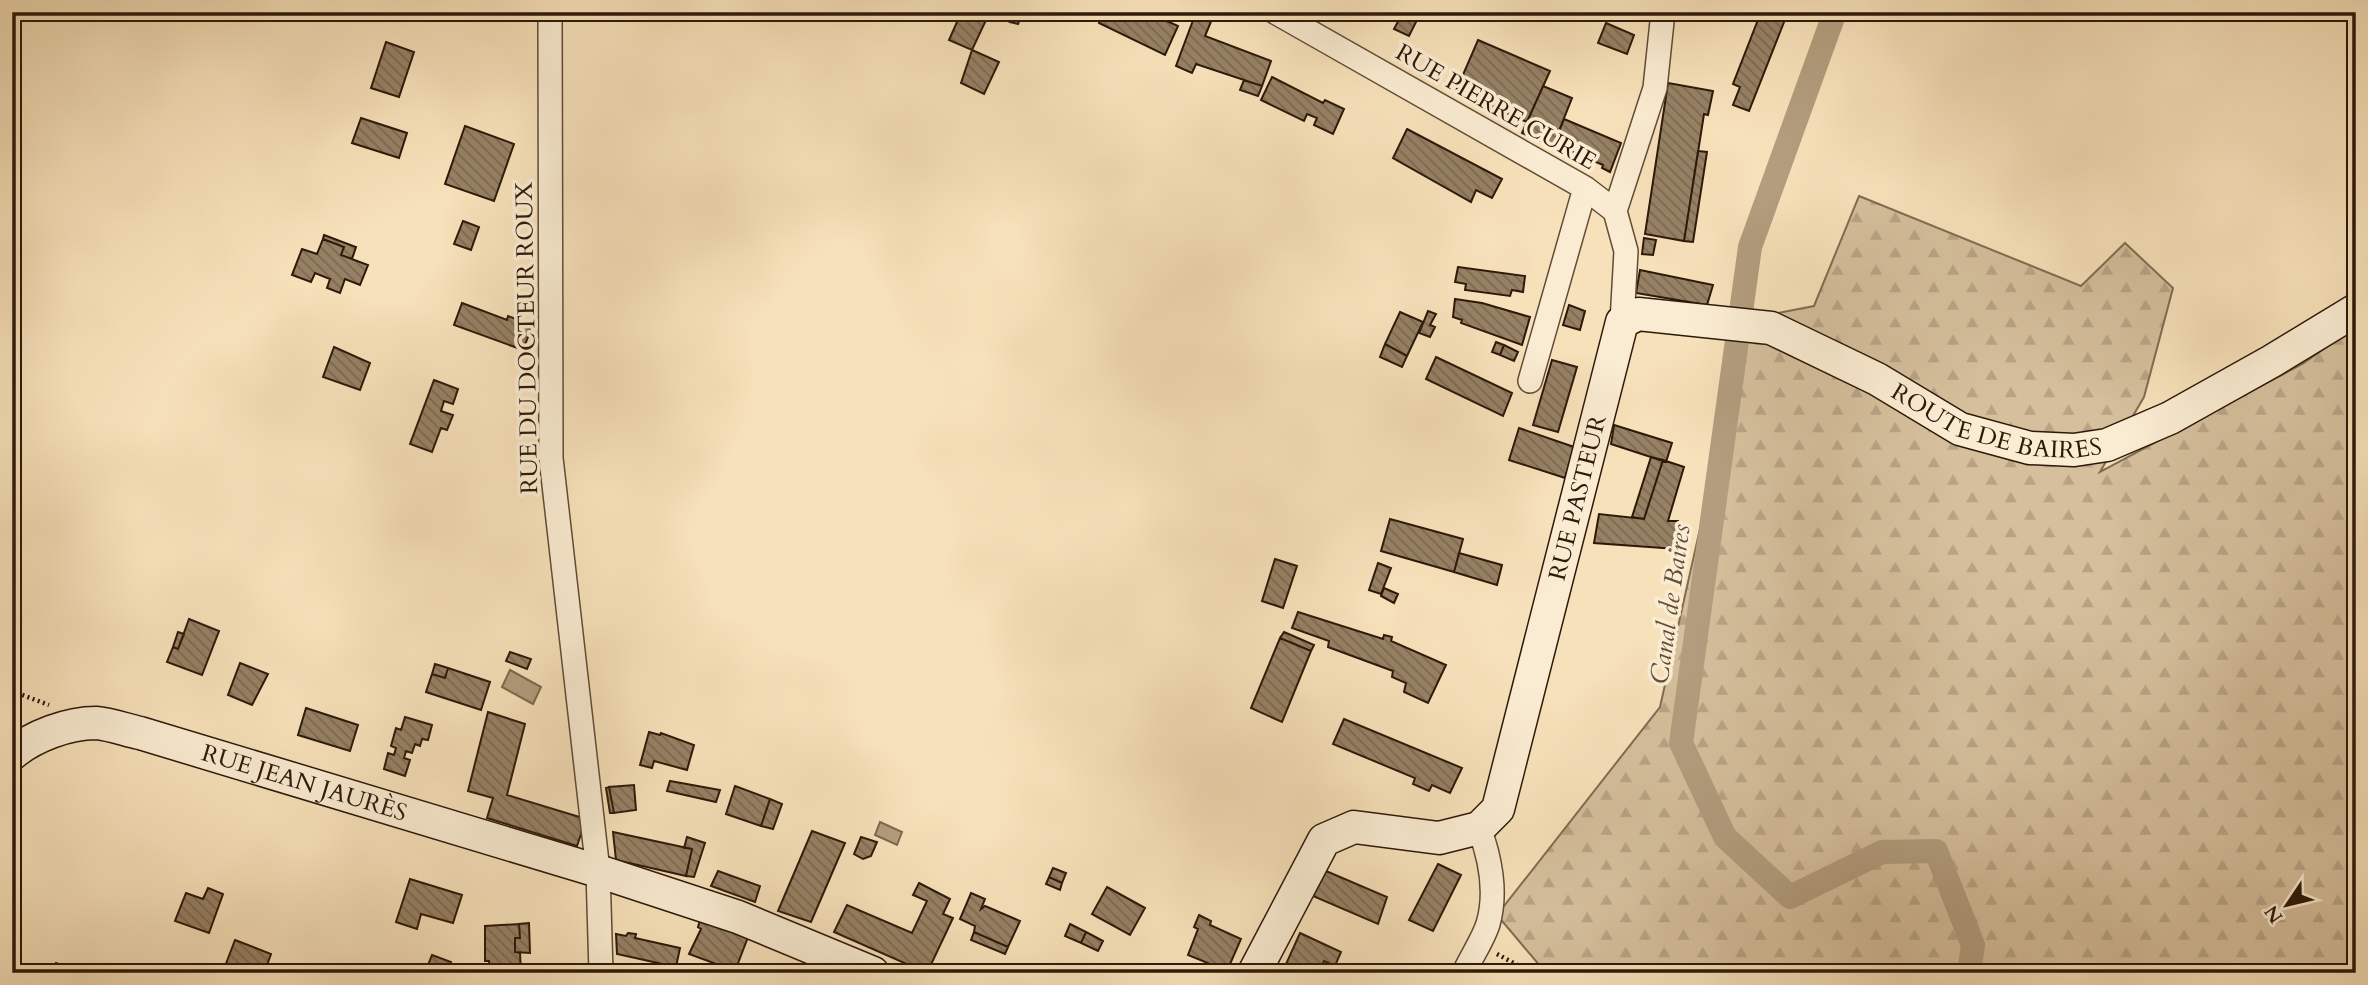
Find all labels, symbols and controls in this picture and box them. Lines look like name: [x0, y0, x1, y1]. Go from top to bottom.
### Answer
street label: RUE PIERRE CURIE: [1390, 36, 1602, 178]
street label: RUE DU DOCTEUR ROUX: [508, 181, 546, 495]
street label: ROUTE DE BAIRES: [1885, 375, 2104, 467]
street label: RUE PASTEUR: [1540, 411, 1614, 584]
water label: Canal de Baires: [1641, 522, 1699, 686]
street label: RUE JEAN JAURÈS: [198, 736, 411, 829]
north arrow: [2252, 870, 2322, 940]
text: N: [2258, 900, 2289, 928]

